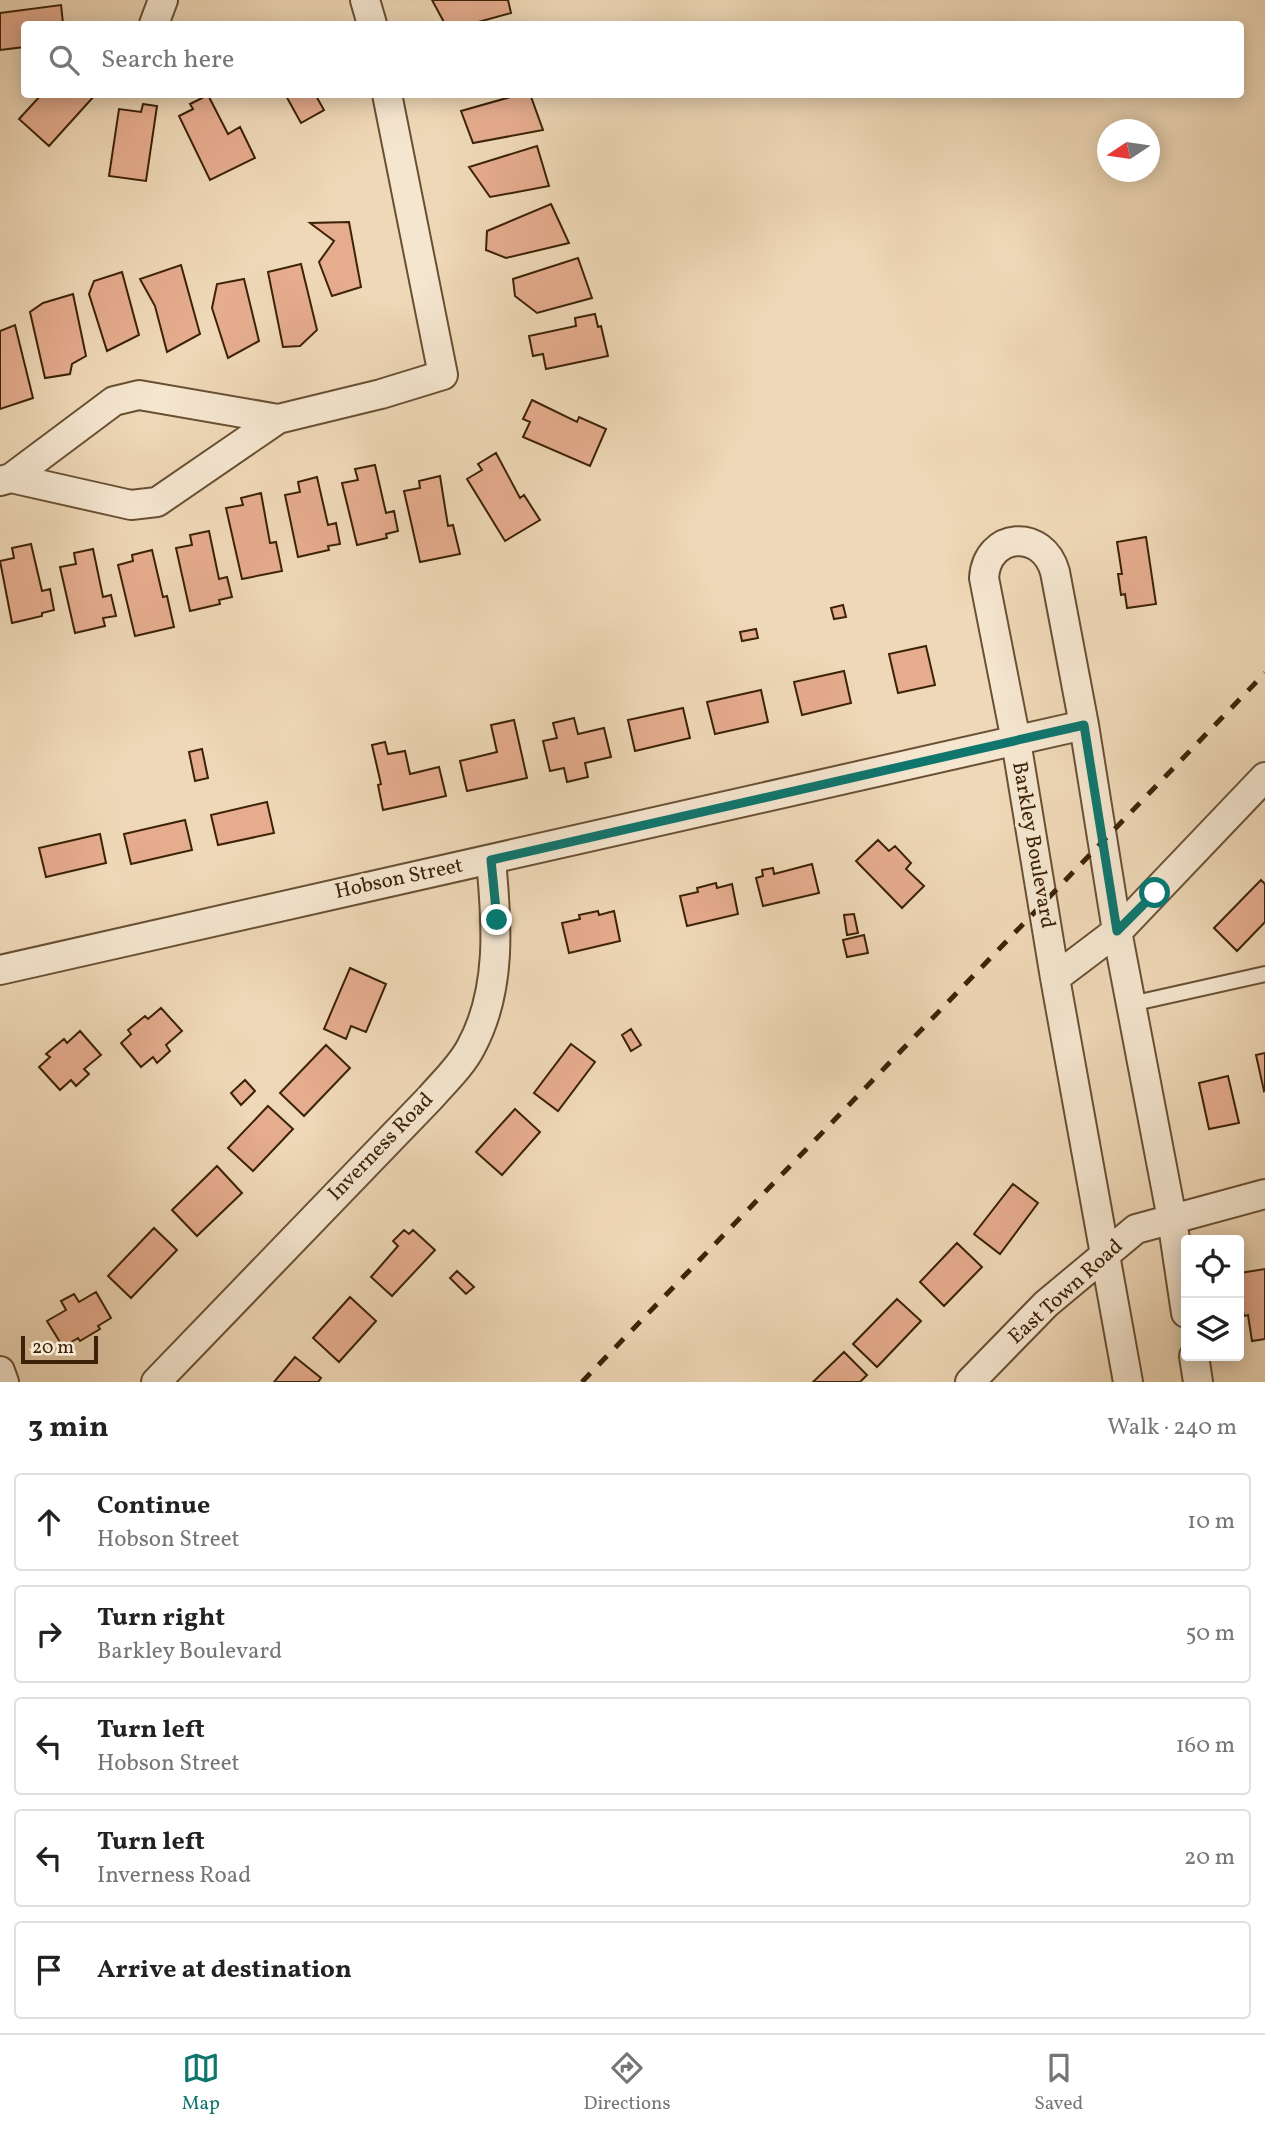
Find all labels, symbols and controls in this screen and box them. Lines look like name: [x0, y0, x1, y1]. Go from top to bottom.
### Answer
search box: [21, 21, 1244, 98]
icon: search: [45, 41, 83, 79]
text: Search here: [101, 42, 234, 78]
north arrow: [1097, 119, 1160, 182]
street label: Barkley Boulevard: [1004, 759, 1062, 931]
street label: Hobson Street: [332, 851, 466, 907]
route start: [1139, 877, 1170, 908]
route end: [481, 904, 512, 935]
street label: Inverness Road: [322, 1086, 440, 1208]
street label: East Town Road: [1002, 1233, 1130, 1351]
map controls: [1181, 1235, 1244, 1361]
button: locate: [1181, 1235, 1244, 1298]
button: layers: [1181, 1298, 1244, 1361]
scale bar: [21, 1333, 98, 1365]
text: 20 m: [32, 1335, 74, 1361]
text: 3 min: [28, 1407, 109, 1449]
text: Walk · 240 m: [1107, 1412, 1237, 1444]
text: Continue: [97, 1488, 210, 1524]
icon: ahead: [30, 1503, 68, 1541]
text: 10 m: [1187, 1506, 1235, 1538]
text: Hobson Street: [97, 1524, 240, 1556]
text: Turn right: [97, 1600, 225, 1636]
icon: right: [30, 1615, 68, 1653]
text: 50 m: [1186, 1618, 1235, 1650]
text: Barkley Boulevard: [97, 1636, 282, 1668]
text: Turn left: [97, 1712, 205, 1748]
icon: left: [30, 1727, 68, 1765]
text: 160 m: [1176, 1730, 1235, 1762]
text: Hobson Street: [97, 1748, 240, 1780]
text: Turn left: [97, 1824, 205, 1860]
icon: left: [30, 1839, 68, 1877]
text: 20 m: [1184, 1842, 1235, 1874]
text: Inverness Road: [97, 1860, 251, 1892]
icon: arrive: [30, 1951, 68, 1989]
text: Arrive at destination: [97, 1952, 352, 1988]
tab: Map: [182, 2049, 220, 2117]
tab: Directions: [584, 2049, 671, 2117]
tab: Saved: [1034, 2049, 1083, 2117]

